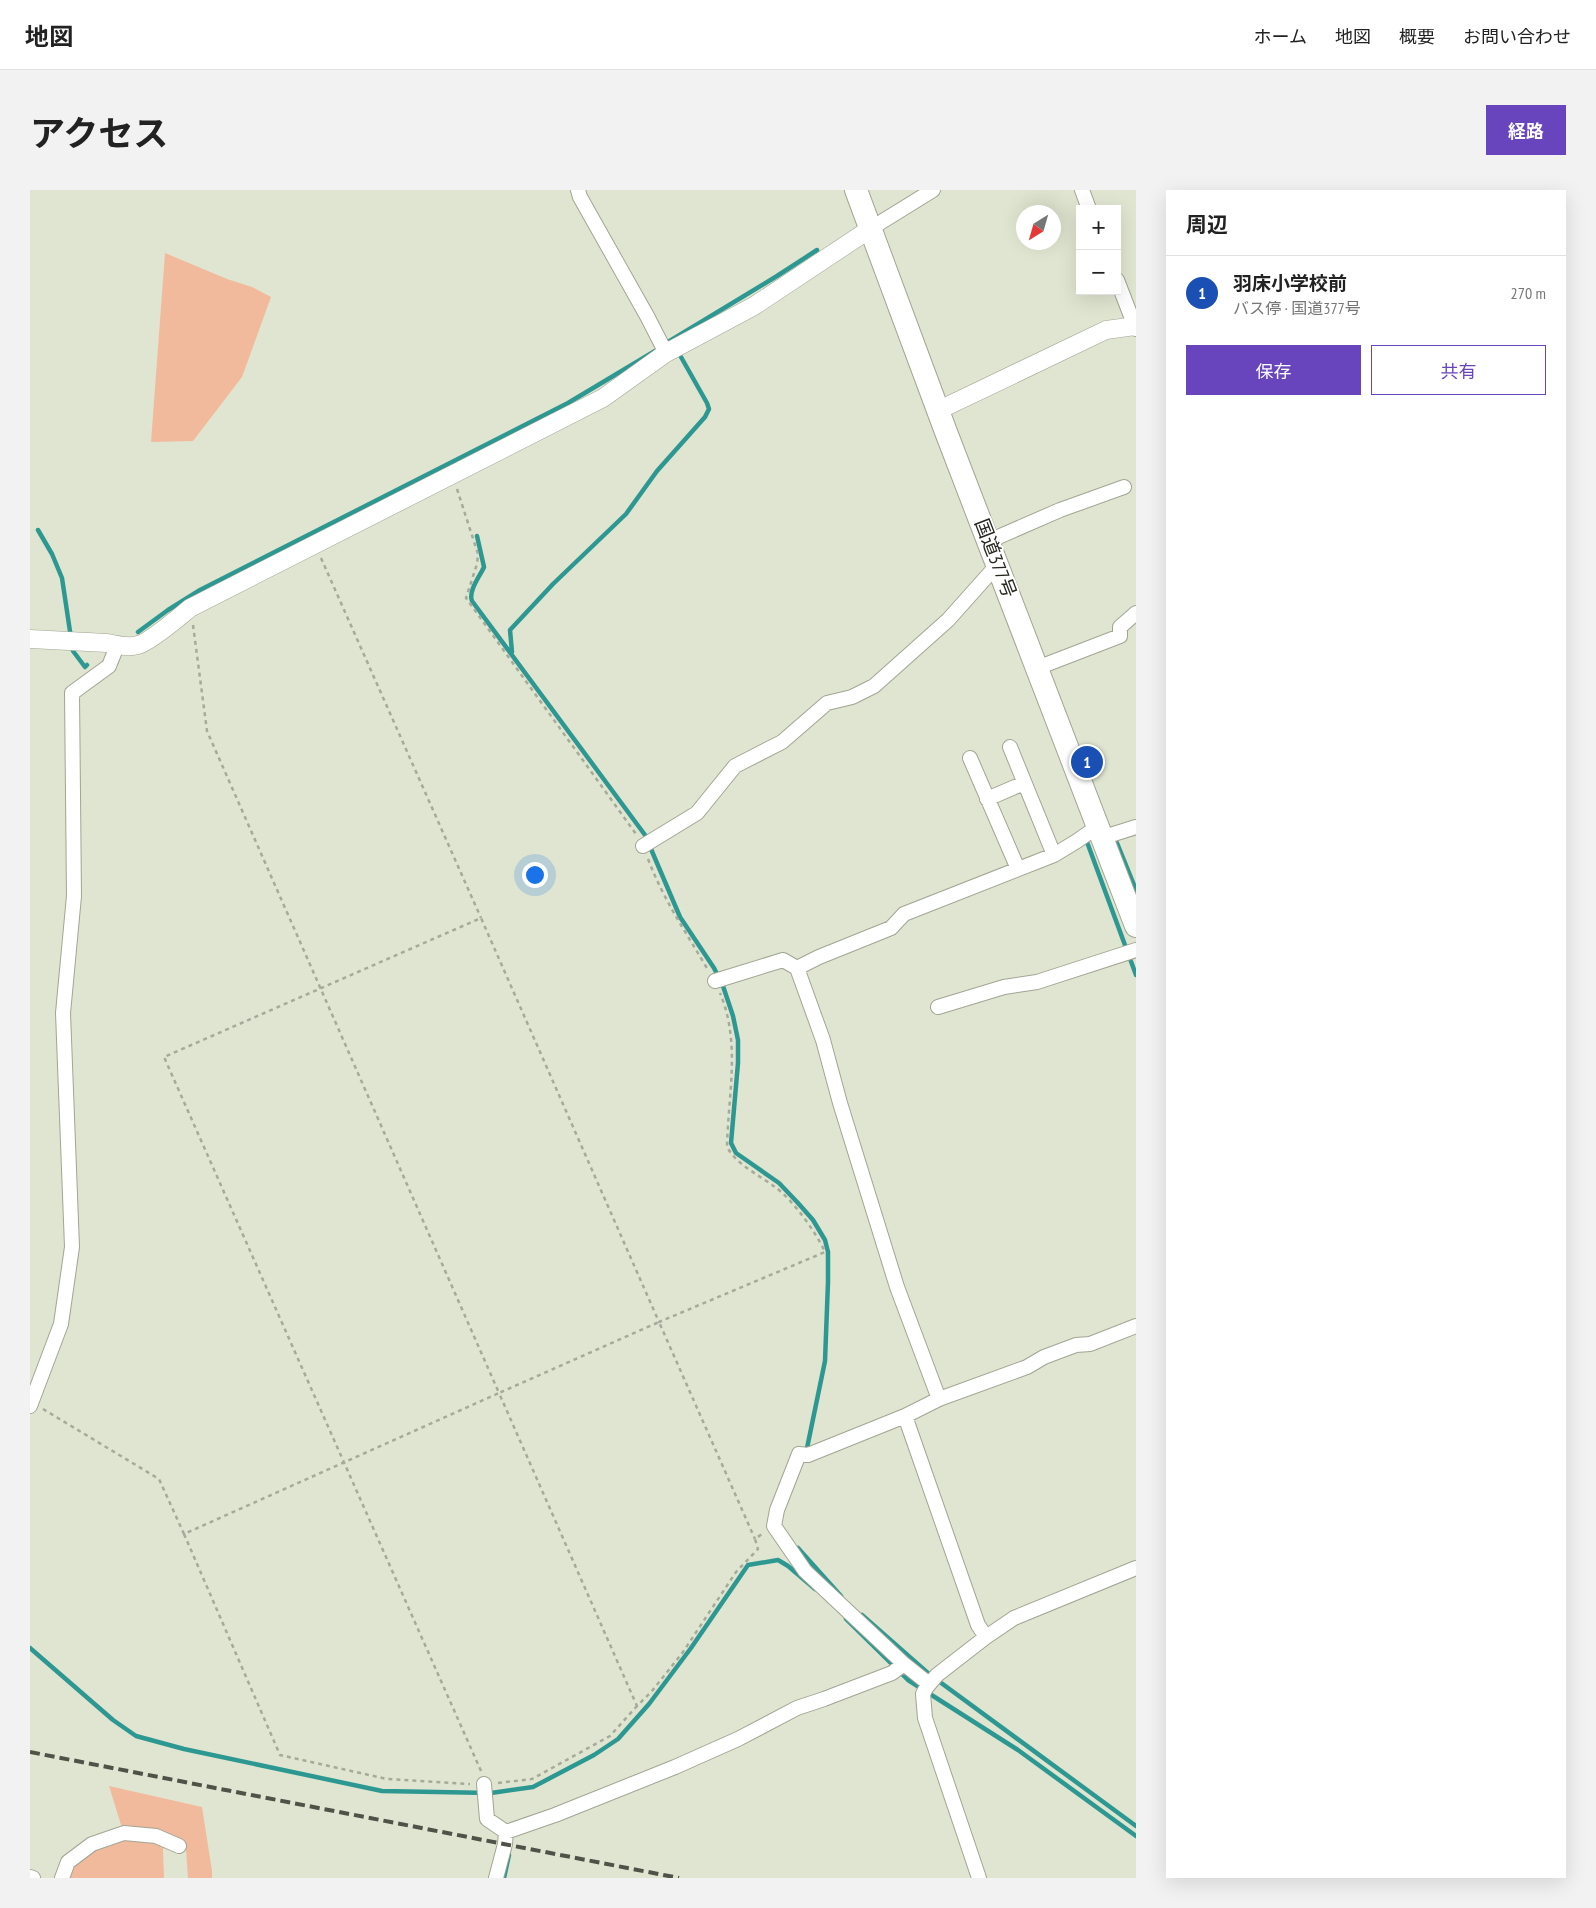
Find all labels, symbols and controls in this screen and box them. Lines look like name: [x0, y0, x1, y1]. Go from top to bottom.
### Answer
text: 地図: [25, 21, 73, 52]
text: ホーム: [1254, 25, 1307, 48]
text: 地図: [1335, 25, 1371, 48]
text: 概要: [1399, 25, 1435, 48]
text: お問い合わせ: [1463, 25, 1571, 48]
button: 経路: [1486, 105, 1566, 155]
text: アクセス: [30, 110, 168, 156]
north arrow: [1016, 205, 1061, 250]
map controls: [1076, 205, 1121, 295]
button: +: [1076, 205, 1121, 250]
text: 周辺: [1186, 211, 1228, 238]
button: −: [1076, 250, 1121, 295]
text: 羽床小学校前: [1233, 271, 1347, 295]
text: 1: [1198, 283, 1206, 303]
text: 270 m: [1511, 283, 1546, 303]
text: バス停 · 国道377号: [1233, 298, 1361, 318]
button: 保存: [1186, 345, 1361, 395]
button: 共有: [1371, 345, 1546, 395]
street label: 国道377号: [970, 515, 1022, 601]
pin: 1: [1071, 743, 1103, 781]
your location: [522, 862, 548, 888]

